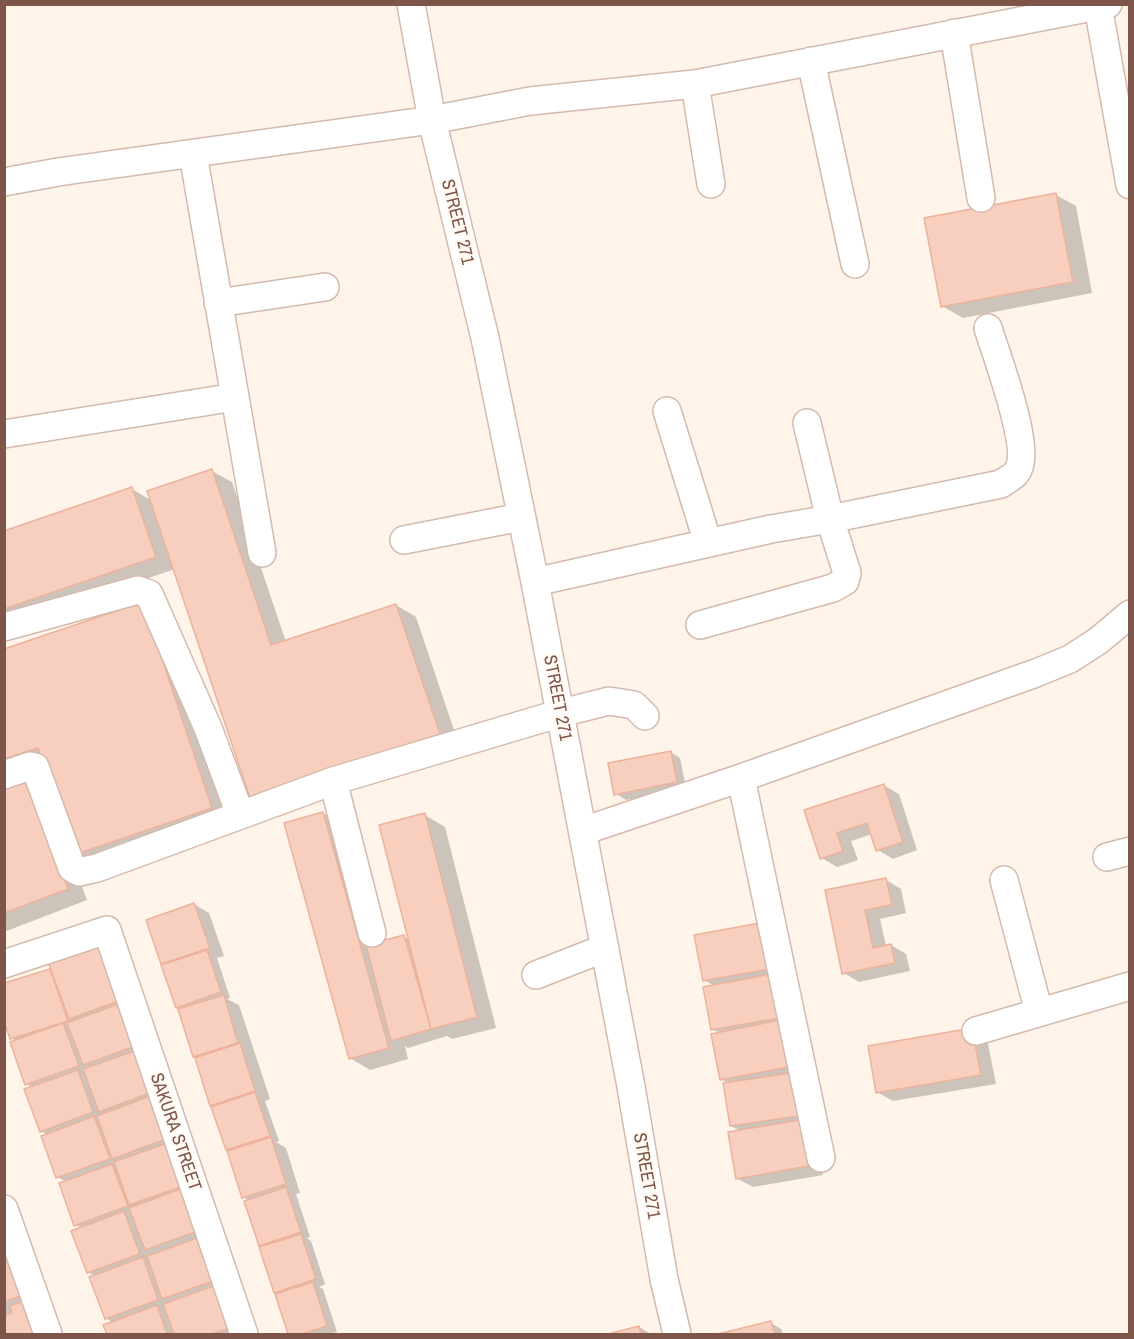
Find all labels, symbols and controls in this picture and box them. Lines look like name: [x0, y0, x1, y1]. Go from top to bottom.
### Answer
street label: STREET 271: [436, 177, 478, 267]
street label: STREET 271: [538, 653, 576, 743]
street label: SAKURA STREET: [145, 1070, 205, 1194]
street label: STREET 271: [628, 1131, 664, 1221]

